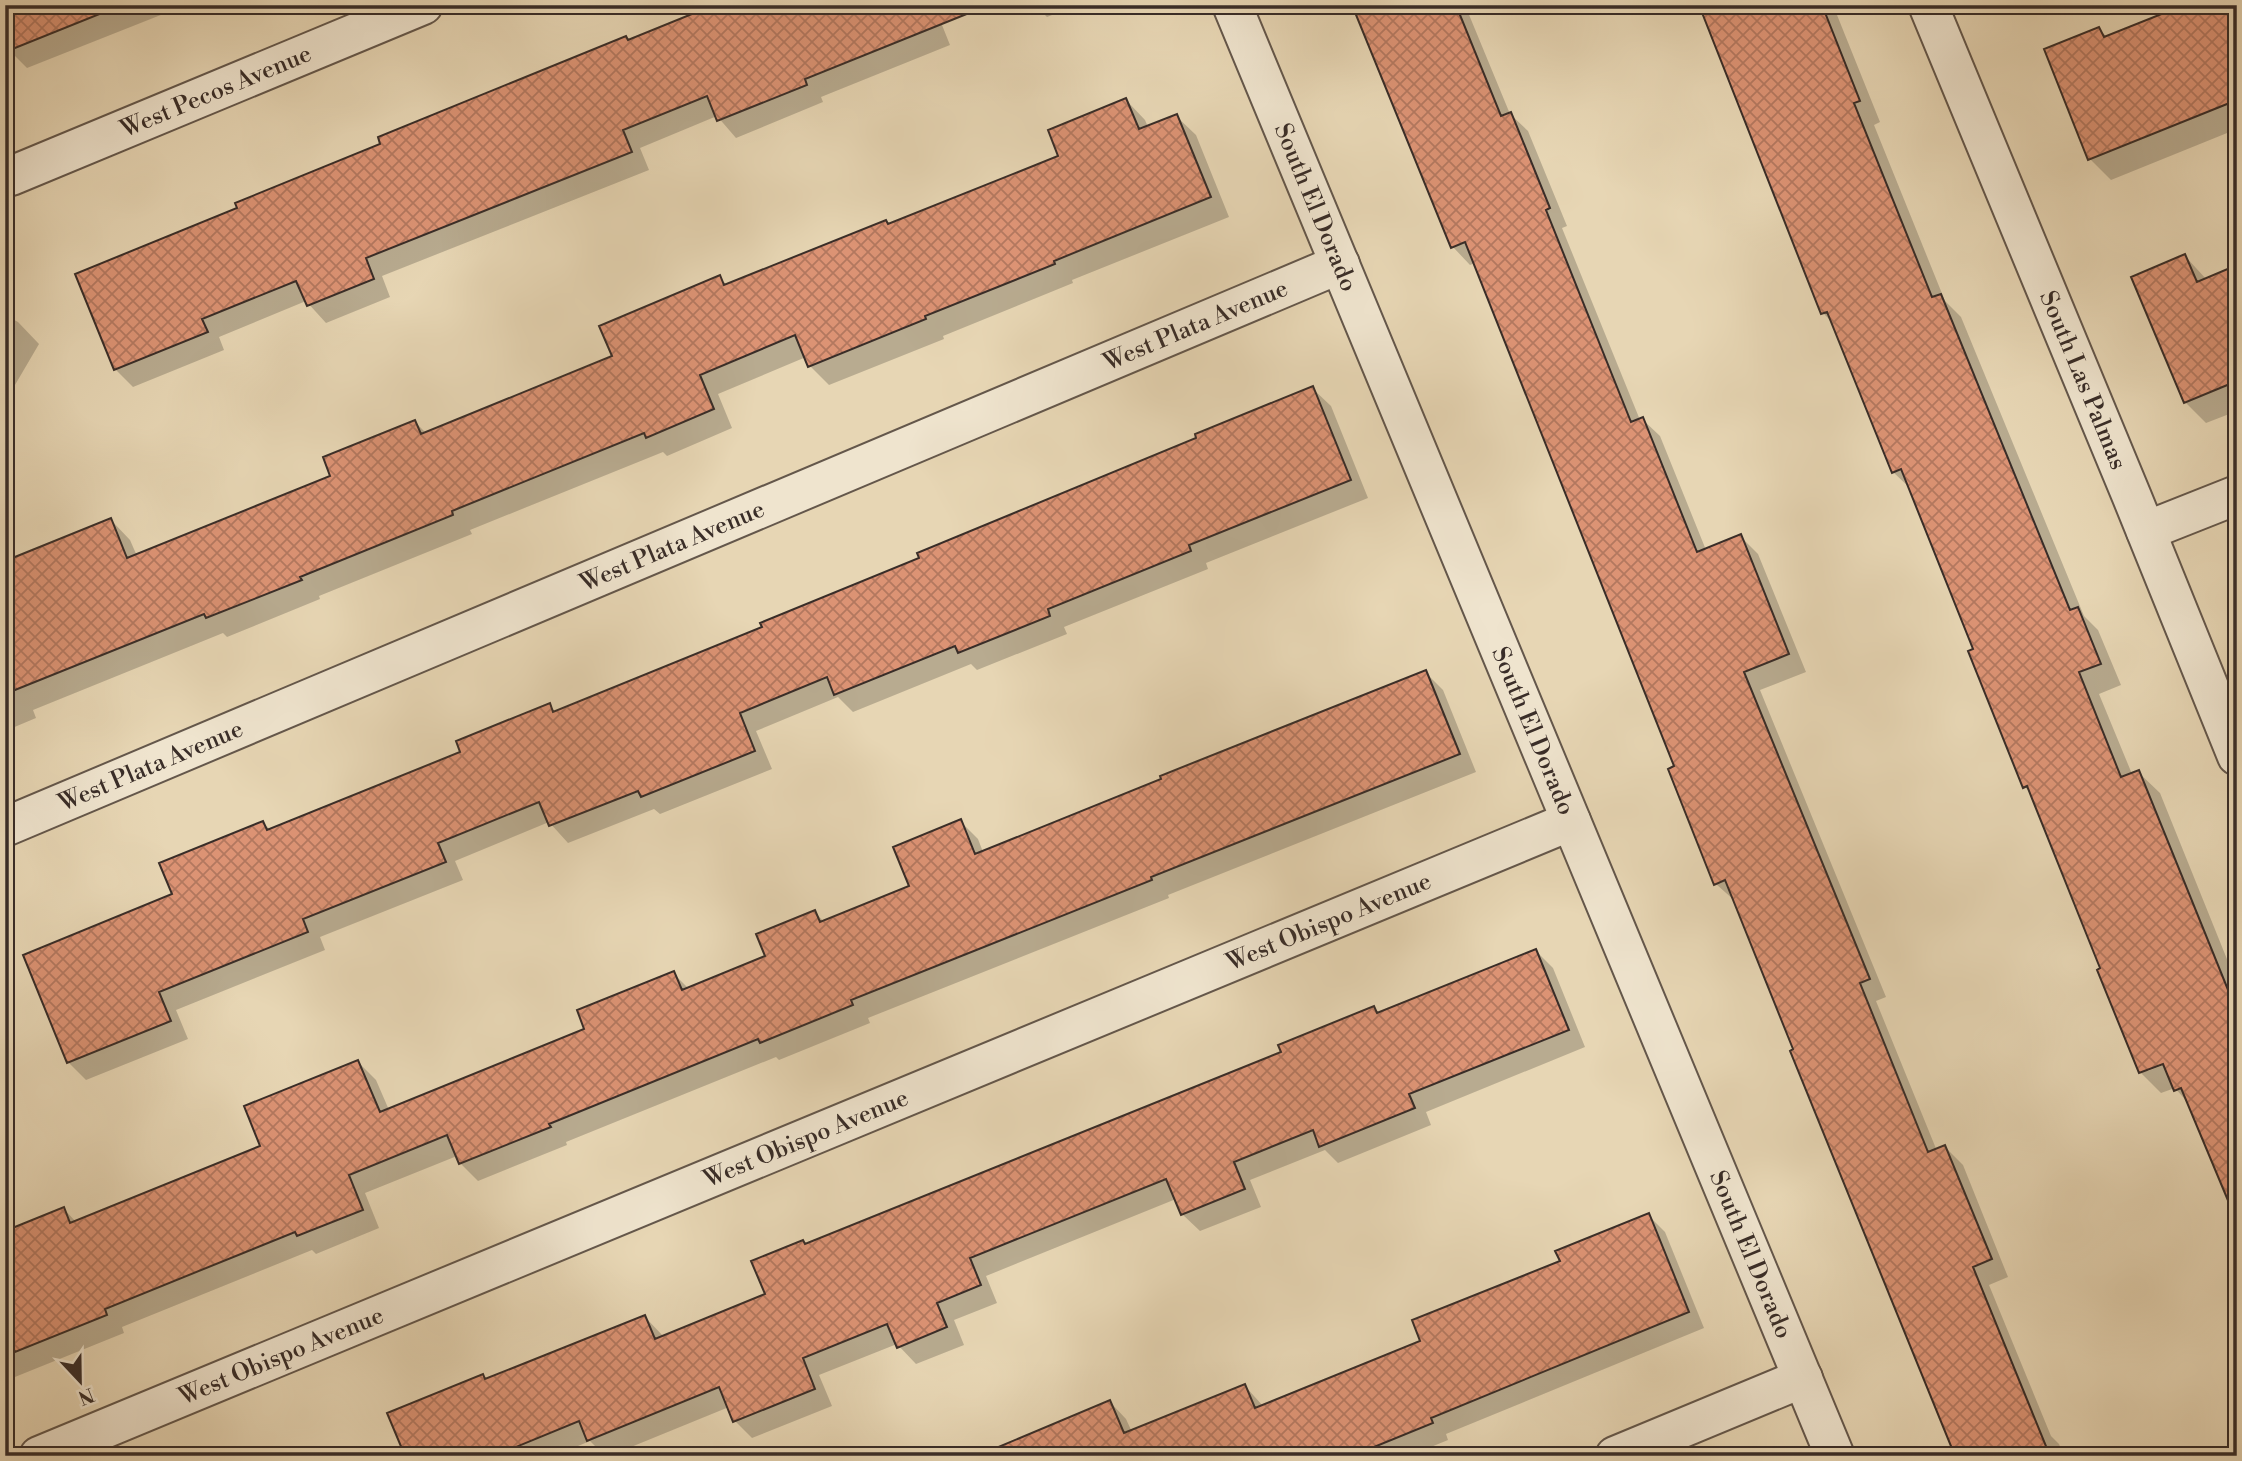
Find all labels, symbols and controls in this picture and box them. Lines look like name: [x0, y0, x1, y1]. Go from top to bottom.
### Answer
street label: West Pecos Avenue: [115, 39, 316, 145]
street label: South El Dorado: [1267, 119, 1363, 296]
street label: West Plata Avenue: [1098, 274, 1293, 378]
street label: South Las Palmas: [2032, 287, 2133, 474]
street label: West Plata Avenue: [575, 494, 769, 599]
street label: South El Dorado: [1484, 643, 1581, 820]
street label: West Plata Avenue: [53, 714, 248, 819]
street label: West Obispo Avenue: [1221, 867, 1436, 979]
street label: West Obispo Avenue: [698, 1083, 913, 1195]
street label: South El Dorado: [1702, 1166, 1799, 1343]
street label: West Obispo Avenue: [174, 1301, 388, 1413]
north arrow: [46, 1346, 116, 1416]
text: N: [75, 1382, 97, 1410]

